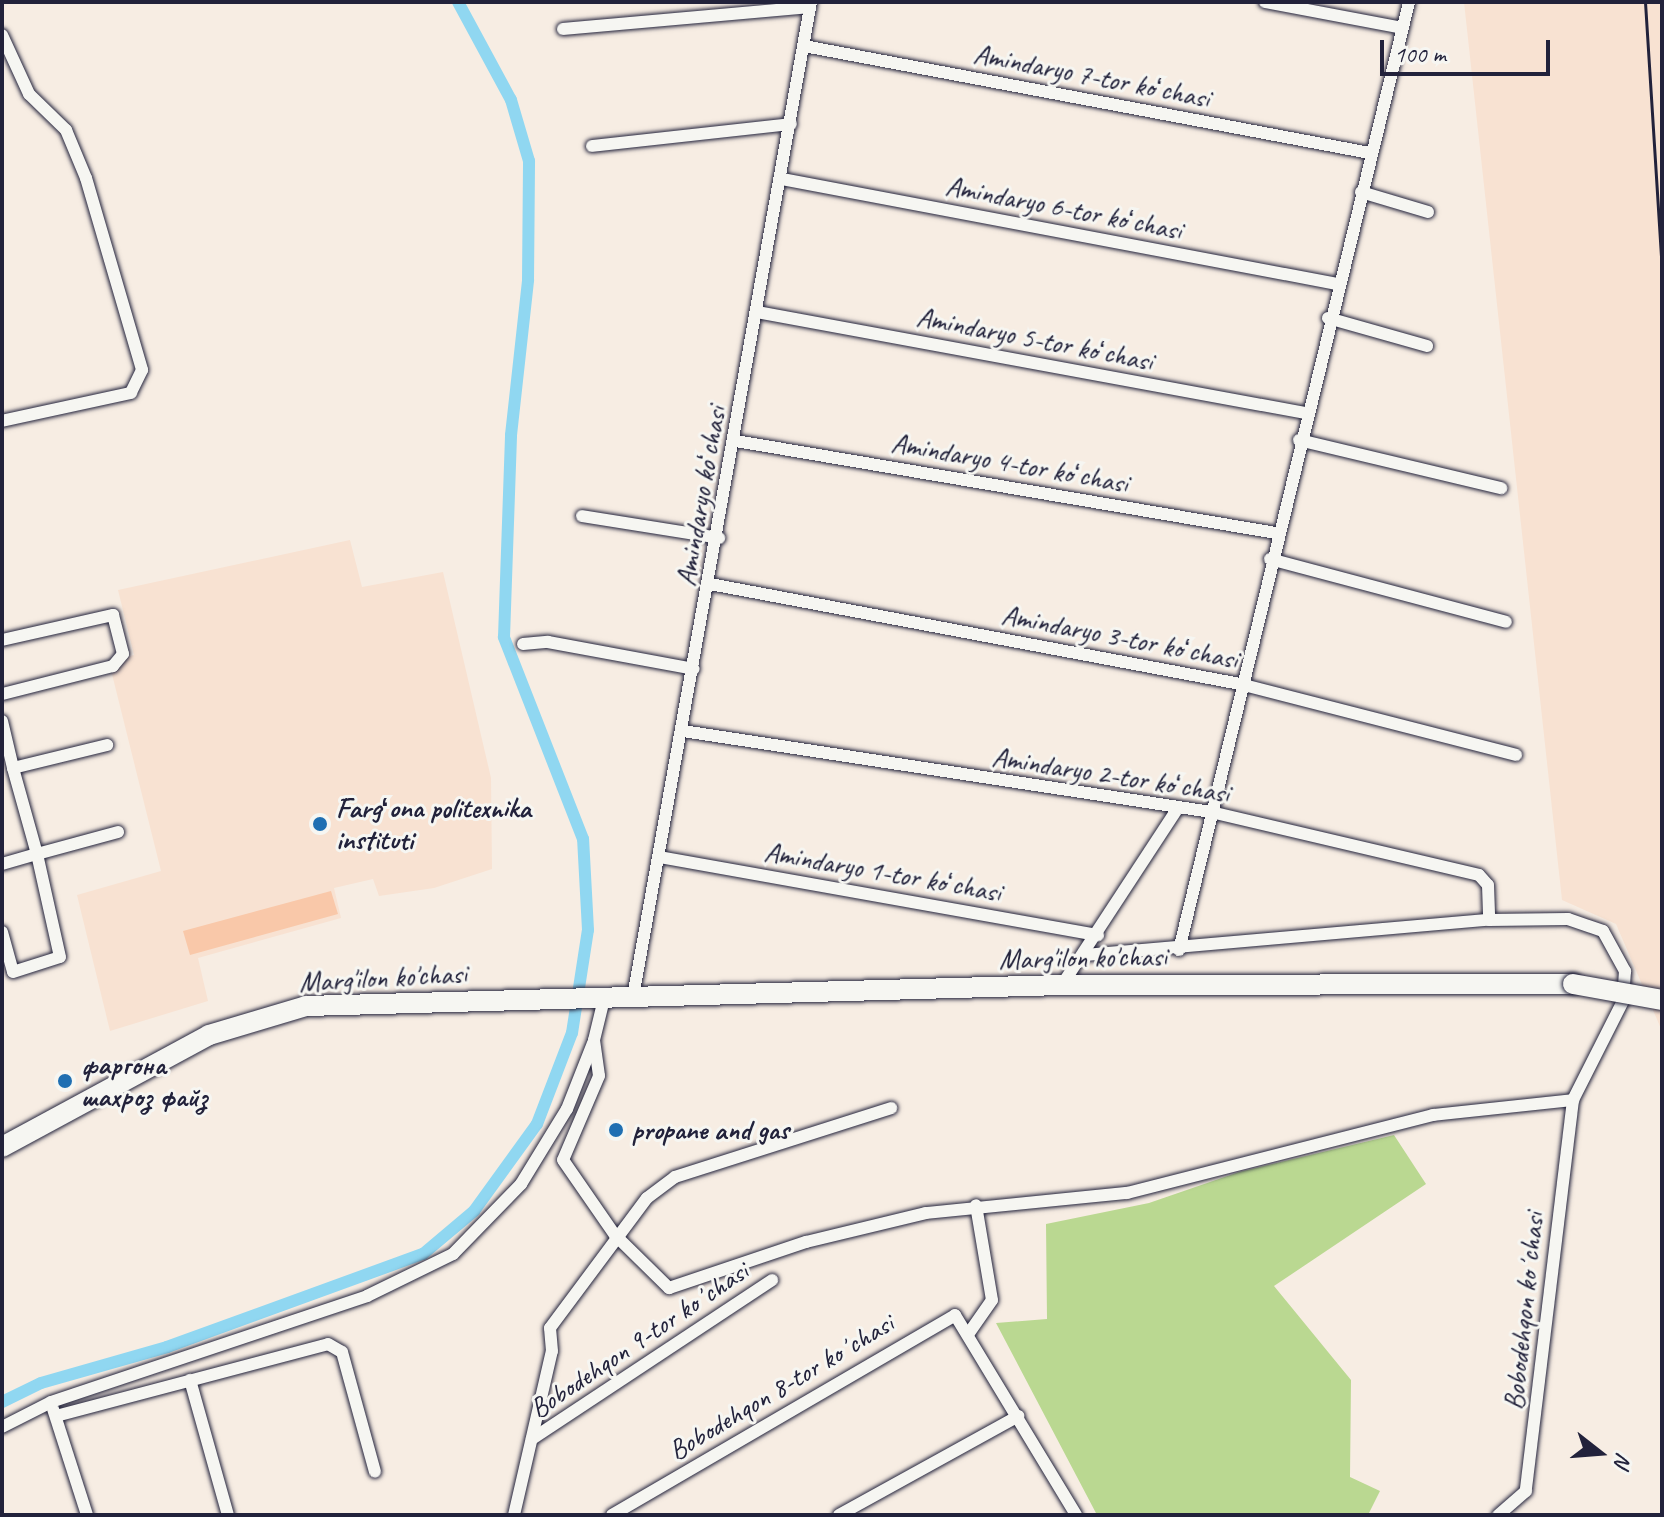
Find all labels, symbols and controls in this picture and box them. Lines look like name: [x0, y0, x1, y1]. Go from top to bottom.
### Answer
scale bar: [1384, 24, 1554, 74]
street label: Amindaryo 7-tor koʻchasi: [971, 37, 1213, 115]
text: 100 m: [1394, 39, 1446, 69]
street label: Amindaryo 6-tor koʻchasi: [943, 169, 1185, 247]
street label: Amindaryo 5-tor koʻchasi: [914, 300, 1156, 378]
street label: Amindaryo koʻchasi: [669, 403, 733, 589]
street label: Amindaryo 4-tor koʻchasi: [889, 426, 1131, 500]
street label: Amindaryo 3-tor koʻchasi: [999, 598, 1241, 676]
street label: Amindaryo 2-tor koʻchasi: [990, 740, 1232, 810]
place label: Fargʻona politexnika instituti: [336, 791, 530, 857]
marker: Fargʻona politexnika instituti: [311, 815, 329, 833]
street label: Amindaryo 1-tor koʻchasi: [762, 835, 1004, 909]
street label: Marg'ilon ko'chasi: [999, 940, 1167, 976]
street label: Marg'ilon ko'chasi: [298, 957, 468, 999]
place label: фаргона шахроз файз: [81, 1048, 208, 1114]
marker: фаргона шахроз файз: [56, 1072, 74, 1090]
place label: propane and gas: [632, 1113, 790, 1147]
marker: propane and gas: [607, 1121, 625, 1139]
street label: Bobodehqon koʼchasi: [1497, 1210, 1551, 1412]
street label: Bobodehqon 9-tor koʼchasi: [523, 1254, 755, 1426]
street label: Bobodehqon 8-tor koʼchasi: [662, 1307, 900, 1467]
north arrow: [1560, 1413, 1640, 1493]
text: N: [1608, 1449, 1638, 1471]

